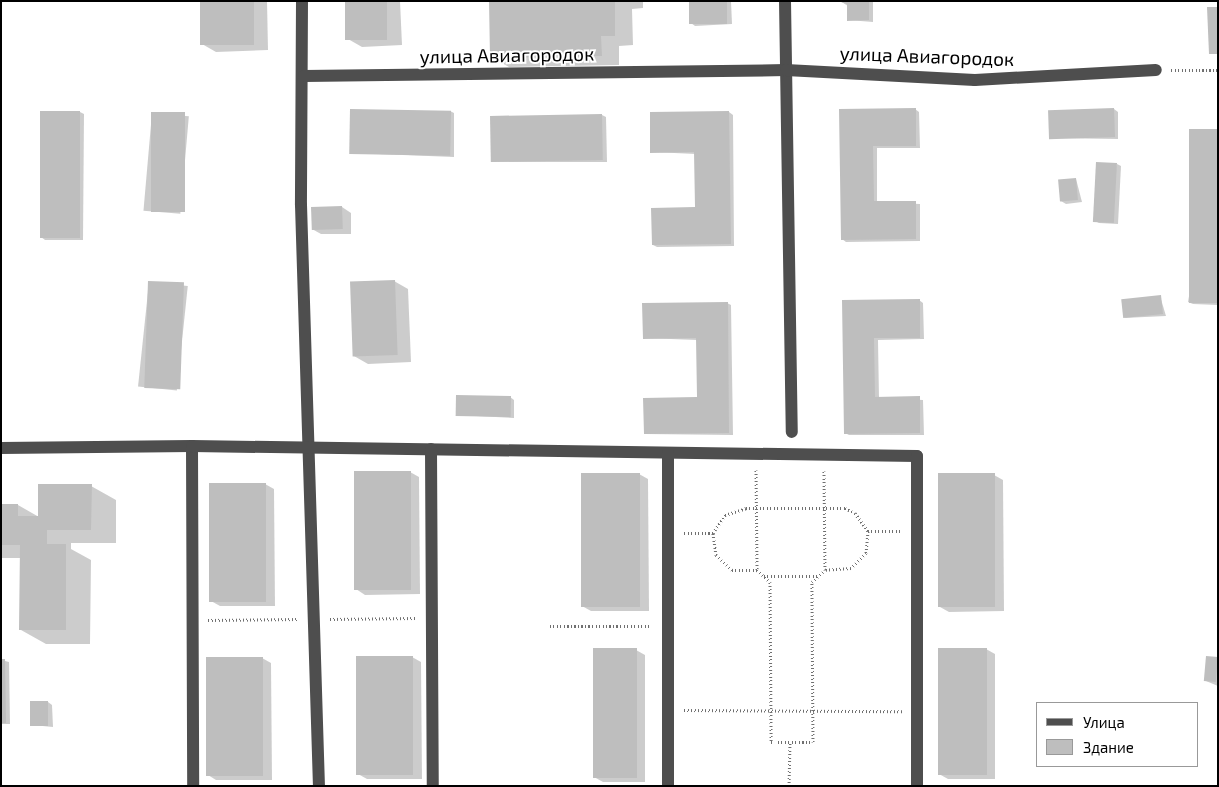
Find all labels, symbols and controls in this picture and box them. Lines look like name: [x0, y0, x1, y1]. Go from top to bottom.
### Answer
street label: улица Авиагородок: [420, 42, 594, 68]
street label: улица Авиагородок: [839, 42, 1015, 70]
legend: [1036, 702, 1199, 767]
text: Улица: [1083, 713, 1125, 731]
text: Здание: [1083, 738, 1134, 756]

